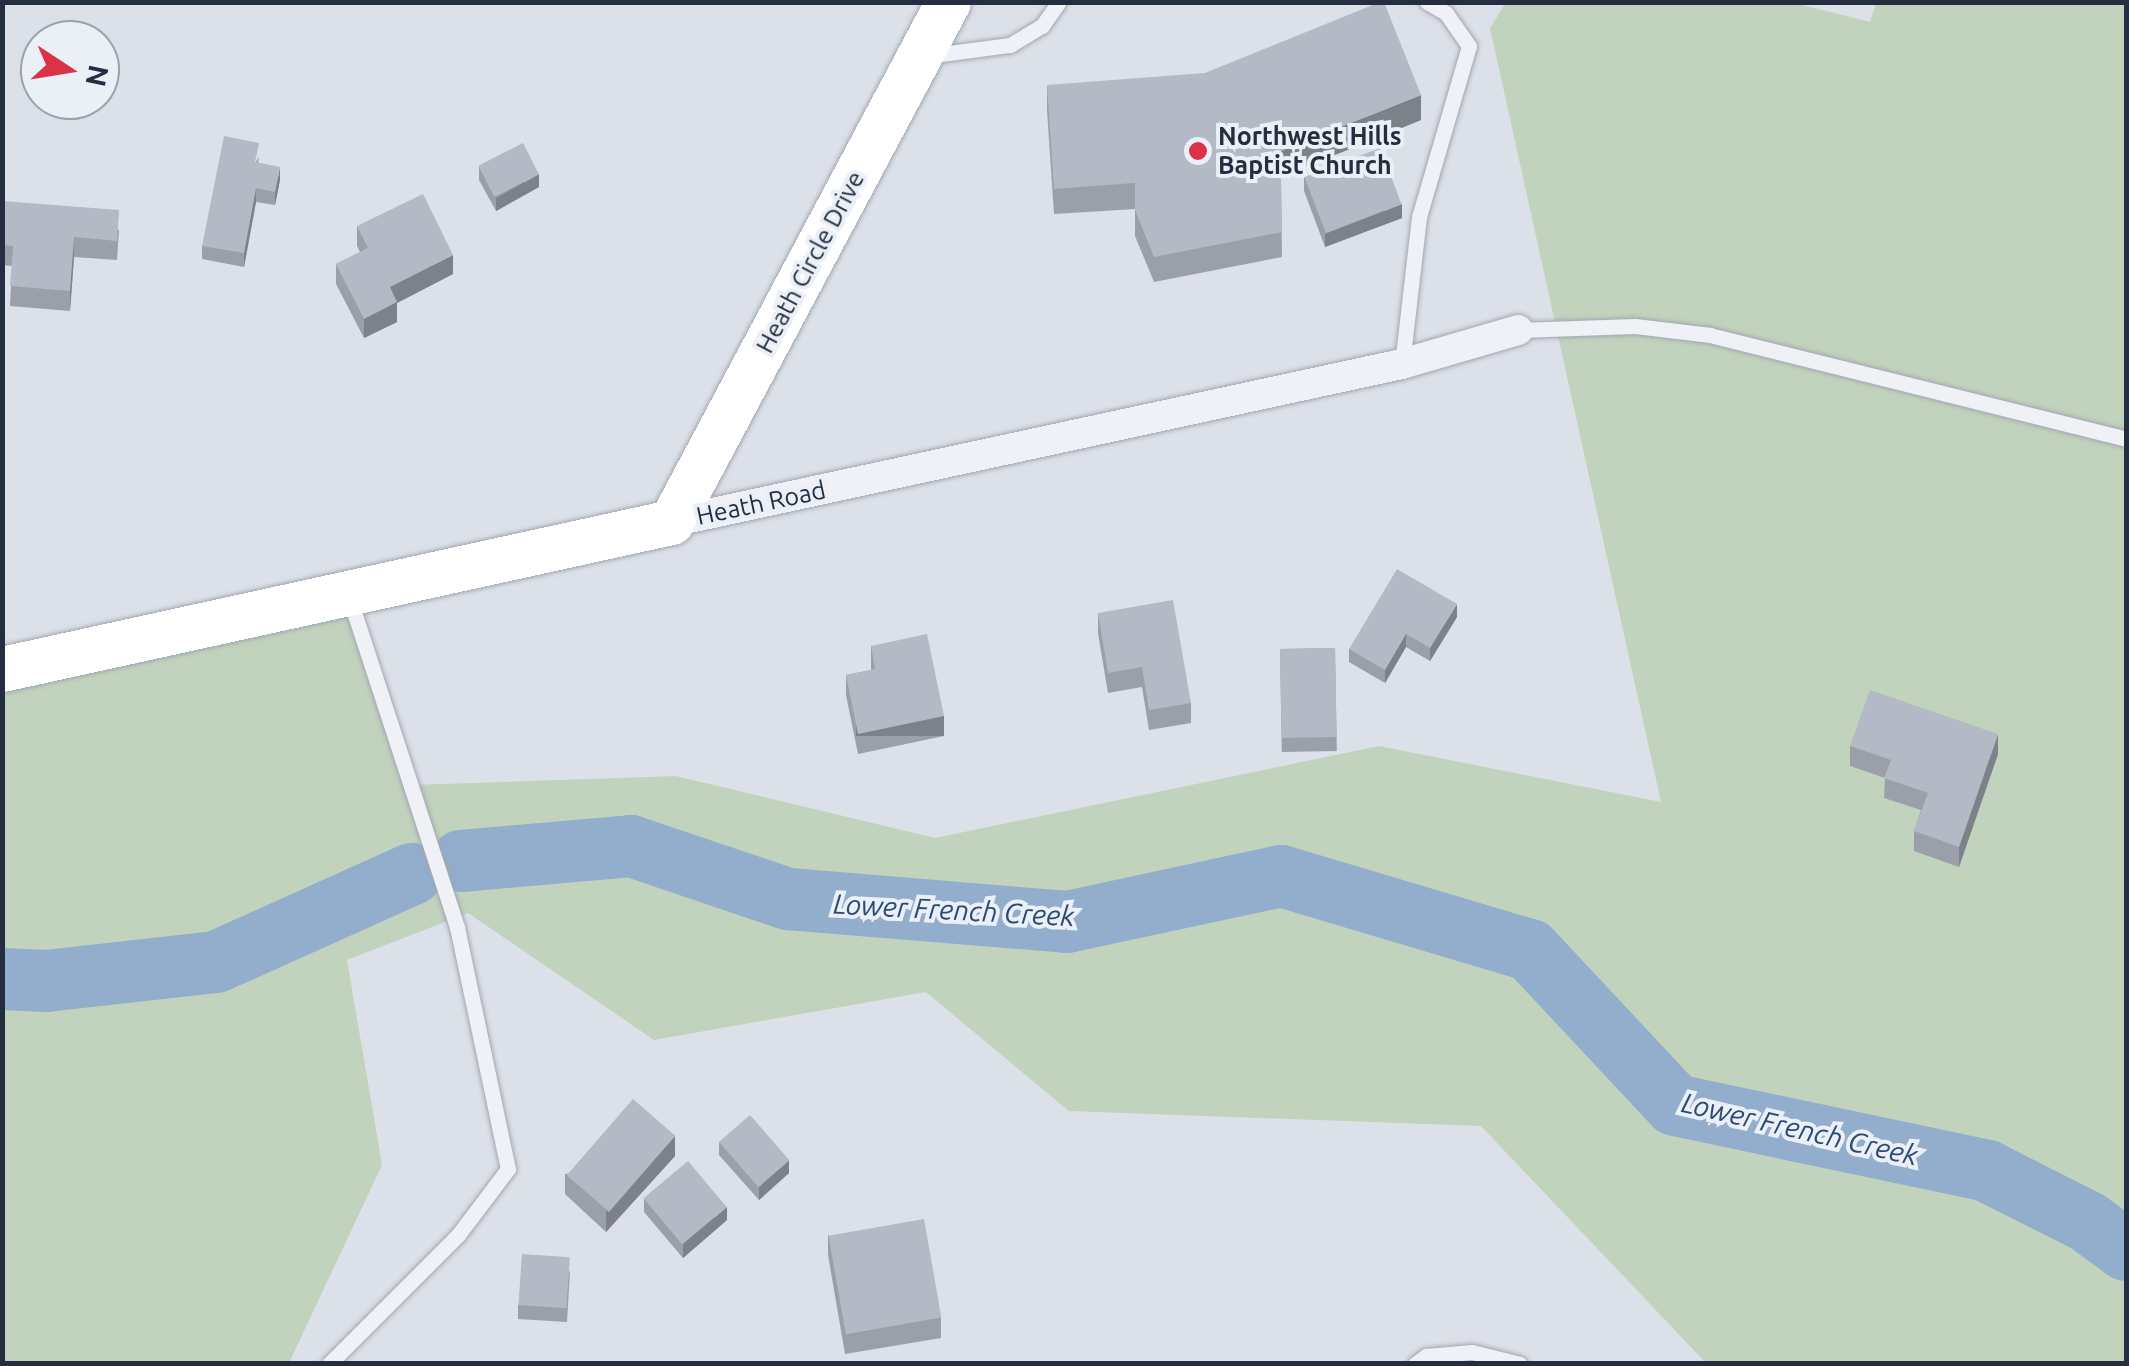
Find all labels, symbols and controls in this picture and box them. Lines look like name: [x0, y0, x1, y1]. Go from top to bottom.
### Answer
north arrow: [20, 20, 120, 120]
text: N: [81, 62, 115, 89]
place label: Northwest Hills Baptist Church: [1218, 122, 1401, 181]
marker: Northwest Hills Baptist Church: [1187, 140, 1209, 162]
street label: Heath Circle Drive: [749, 166, 871, 358]
street label: Heath Road: [694, 475, 828, 531]
water label: Lower French Creek: [832, 887, 1076, 933]
water label: Lower French Creek: [1678, 1085, 1922, 1173]

